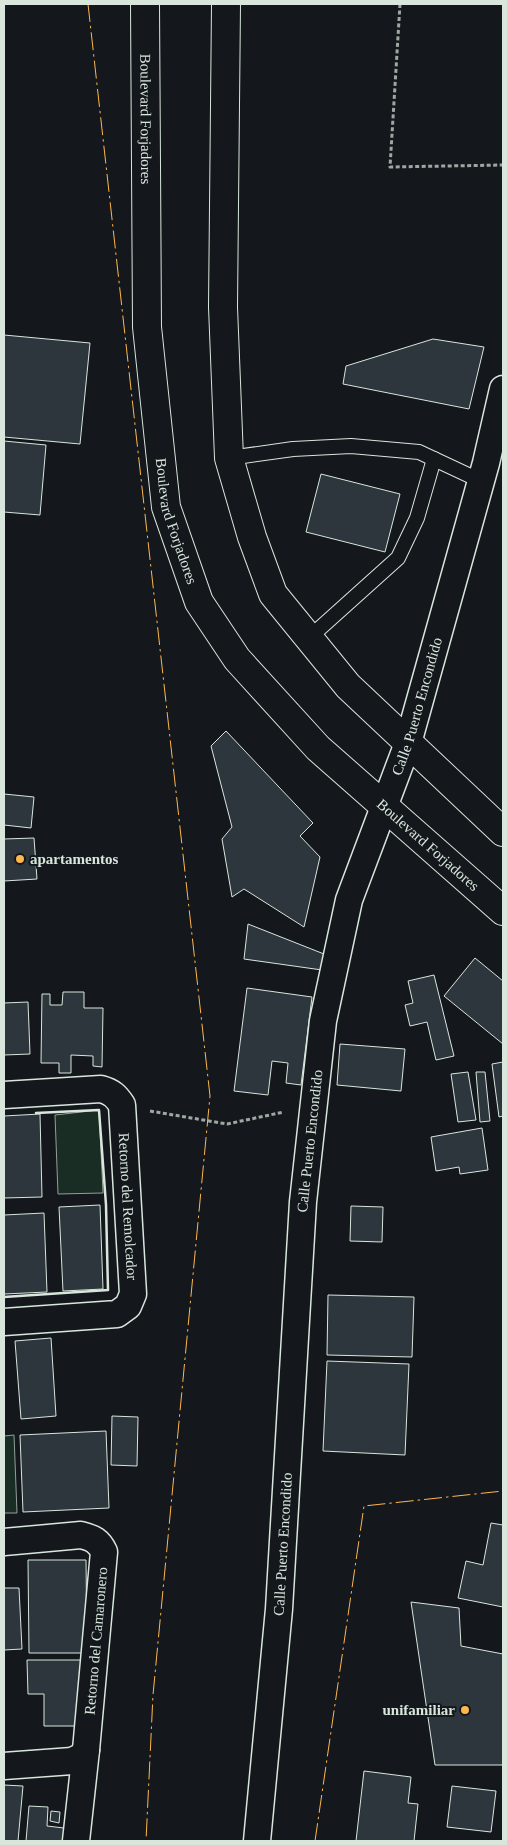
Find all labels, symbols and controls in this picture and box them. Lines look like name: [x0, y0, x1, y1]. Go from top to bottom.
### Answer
street label: Boulevard Forjadores: [137, 54, 154, 184]
street label: Boulevard Forjadores: [153, 457, 200, 587]
street label: Calle Puerto Encondido: [389, 635, 445, 778]
street label: Boulevard Forjadores: [374, 796, 482, 894]
place label: apartamentos: [30, 851, 118, 867]
marker: apartamentos: [14, 853, 26, 865]
street label: Calle Puerto Encondido: [294, 1069, 326, 1213]
street label: Retorno del Remolcador: [116, 1132, 140, 1281]
street label: Calle Puerto Encondido: [270, 1472, 295, 1616]
street label: Retorno del Camaronero: [82, 1566, 110, 1716]
place label: unifamiliar: [382, 1702, 455, 1718]
marker: unifamiliar: [459, 1704, 471, 1716]

